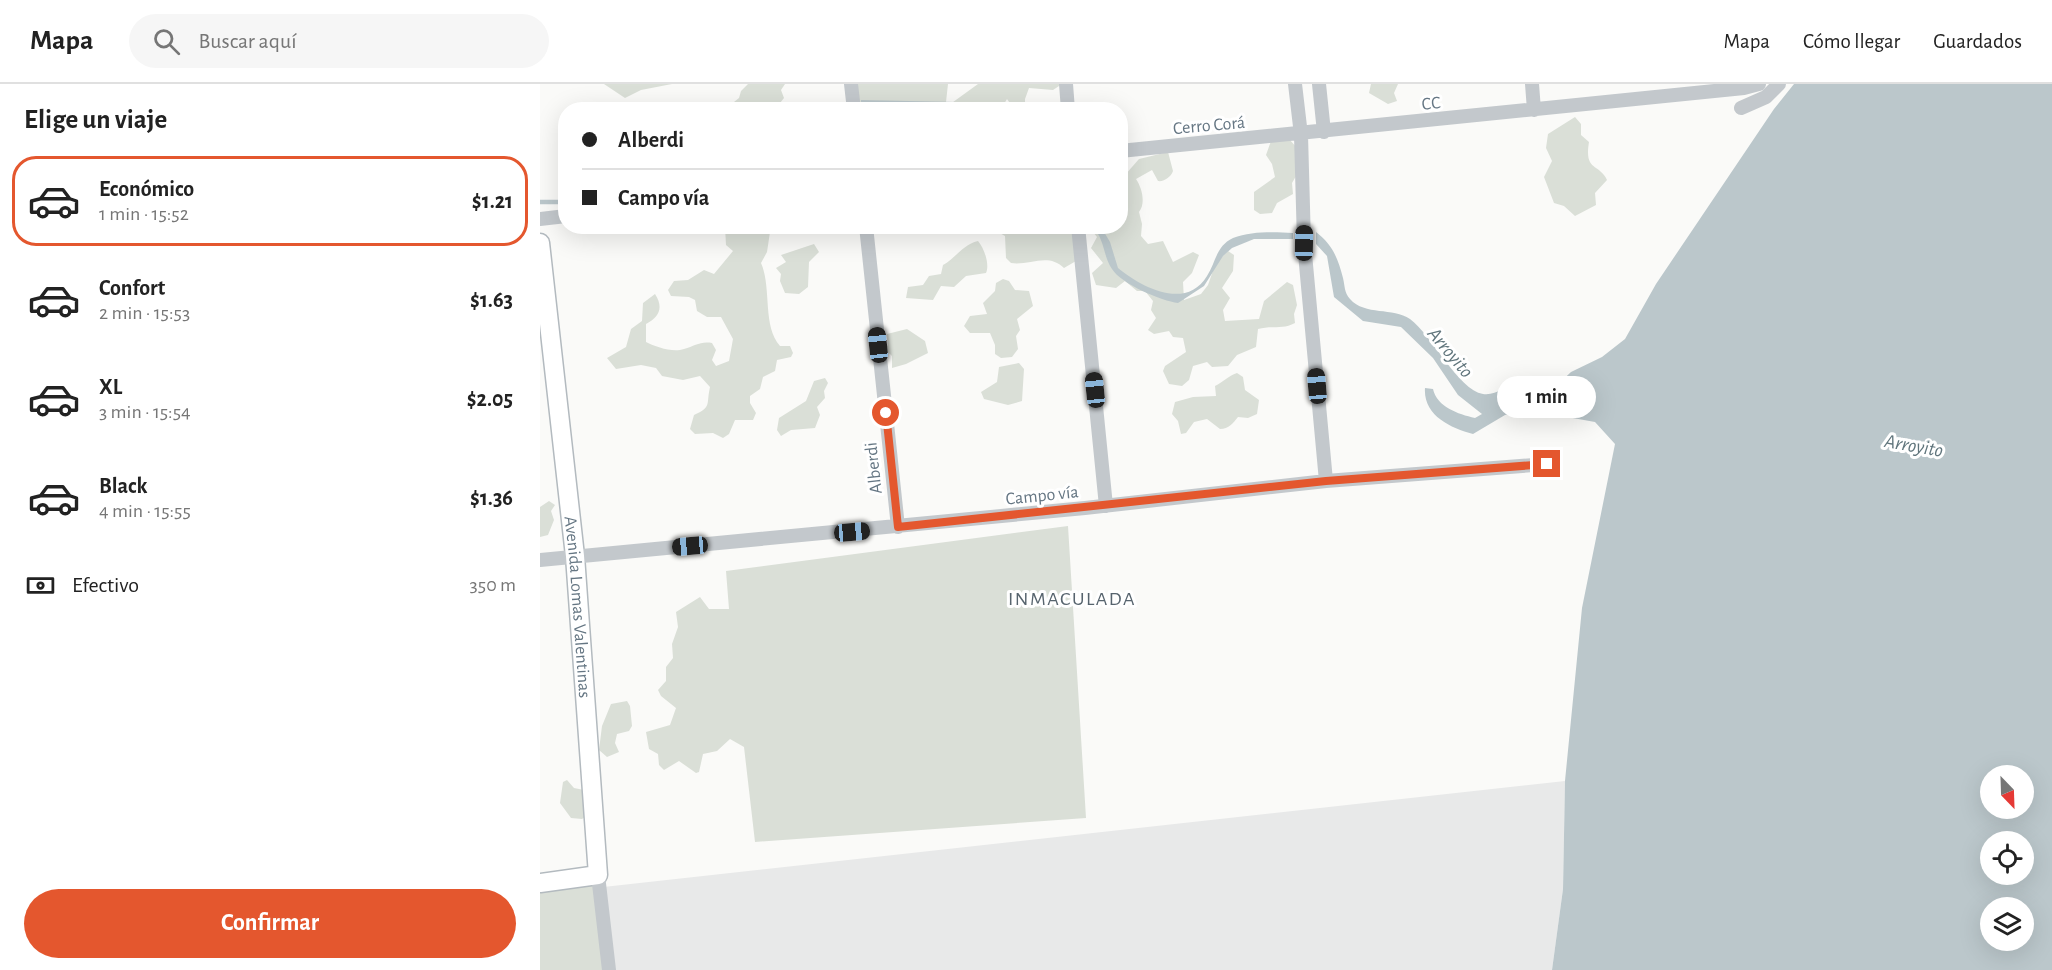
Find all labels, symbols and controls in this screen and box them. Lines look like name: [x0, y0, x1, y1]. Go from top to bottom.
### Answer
search box: [129, 14, 549, 68]
icon: search: [150, 25, 183, 58]
text: Mapa: [30, 27, 93, 55]
text: Buscar aquí: [198, 30, 297, 52]
text: Mapa: [1724, 31, 1770, 52]
text: Cómo llegar: [1803, 31, 1900, 52]
text: Guardados: [1933, 31, 2022, 52]
street label: CC: [1421, 94, 1441, 114]
text: Elige un viaje: [24, 106, 167, 133]
street label: Cerro Corá: [1172, 114, 1246, 138]
text: Alberdi: [618, 129, 684, 151]
icon: car: [27, 174, 81, 228]
text: Económico: [99, 178, 194, 200]
text: Campo vía: [618, 187, 709, 209]
text: $1.21: [472, 190, 513, 212]
text: 1 min · 15:52: [99, 204, 189, 224]
car: [1295, 225, 1313, 261]
icon: car: [27, 273, 81, 327]
text: Confort: [99, 277, 165, 299]
text: $1.63: [470, 289, 513, 311]
text: 2 min · 15:53: [99, 303, 190, 323]
water label: Arroyito: [1423, 323, 1477, 382]
car: [867, 326, 889, 364]
car: [1306, 367, 1328, 405]
car: [1084, 371, 1106, 409]
icon: car: [27, 372, 81, 426]
text: XL: [99, 376, 122, 398]
callout: 1 min: [1498, 377, 1596, 419]
text: 1 min: [1525, 387, 1568, 407]
text: $2.05: [467, 388, 513, 410]
route start: [872, 399, 899, 426]
text: 3 min · 15:54: [99, 402, 191, 422]
water label: Arroyito: [1882, 431, 1945, 461]
street label: Alberdi: [862, 441, 886, 495]
route end: [1533, 450, 1560, 477]
icon: car: [27, 471, 81, 525]
text: Black: [99, 475, 147, 497]
street label: Campo vía: [1005, 483, 1079, 509]
text: $1.36: [470, 487, 513, 509]
text: 4 min · 15:55: [99, 501, 191, 521]
street label: Avenida Lomas Valentinas: [561, 515, 593, 699]
car: [833, 521, 871, 543]
car: [671, 535, 709, 557]
icon: cash: [24, 569, 57, 602]
text: Efectivo: [72, 574, 139, 596]
text: 350 m: [470, 575, 516, 595]
district label: INMACULADA: [1008, 589, 1136, 609]
north arrow: [1980, 765, 2034, 819]
map controls: [1980, 765, 2034, 951]
button: locate: [1980, 831, 2034, 885]
button: Confirmar: [24, 889, 516, 958]
button: layers: [1980, 897, 2034, 951]

